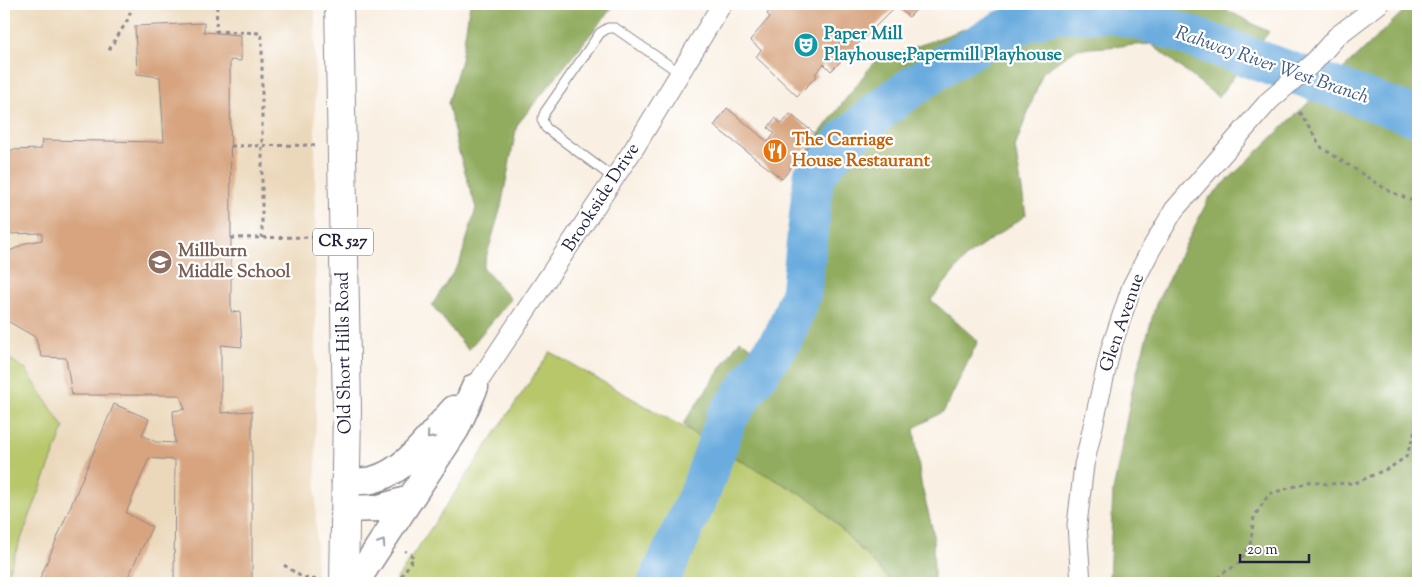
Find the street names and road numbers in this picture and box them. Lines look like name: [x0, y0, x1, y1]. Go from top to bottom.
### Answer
street label: Brookside Drive: [557, 138, 647, 258]
road number: CR 527: [313, 228, 373, 256]
street label: Glen Avenue: [1094, 270, 1152, 376]
street label: Old Short Hills Road: [331, 271, 359, 435]

